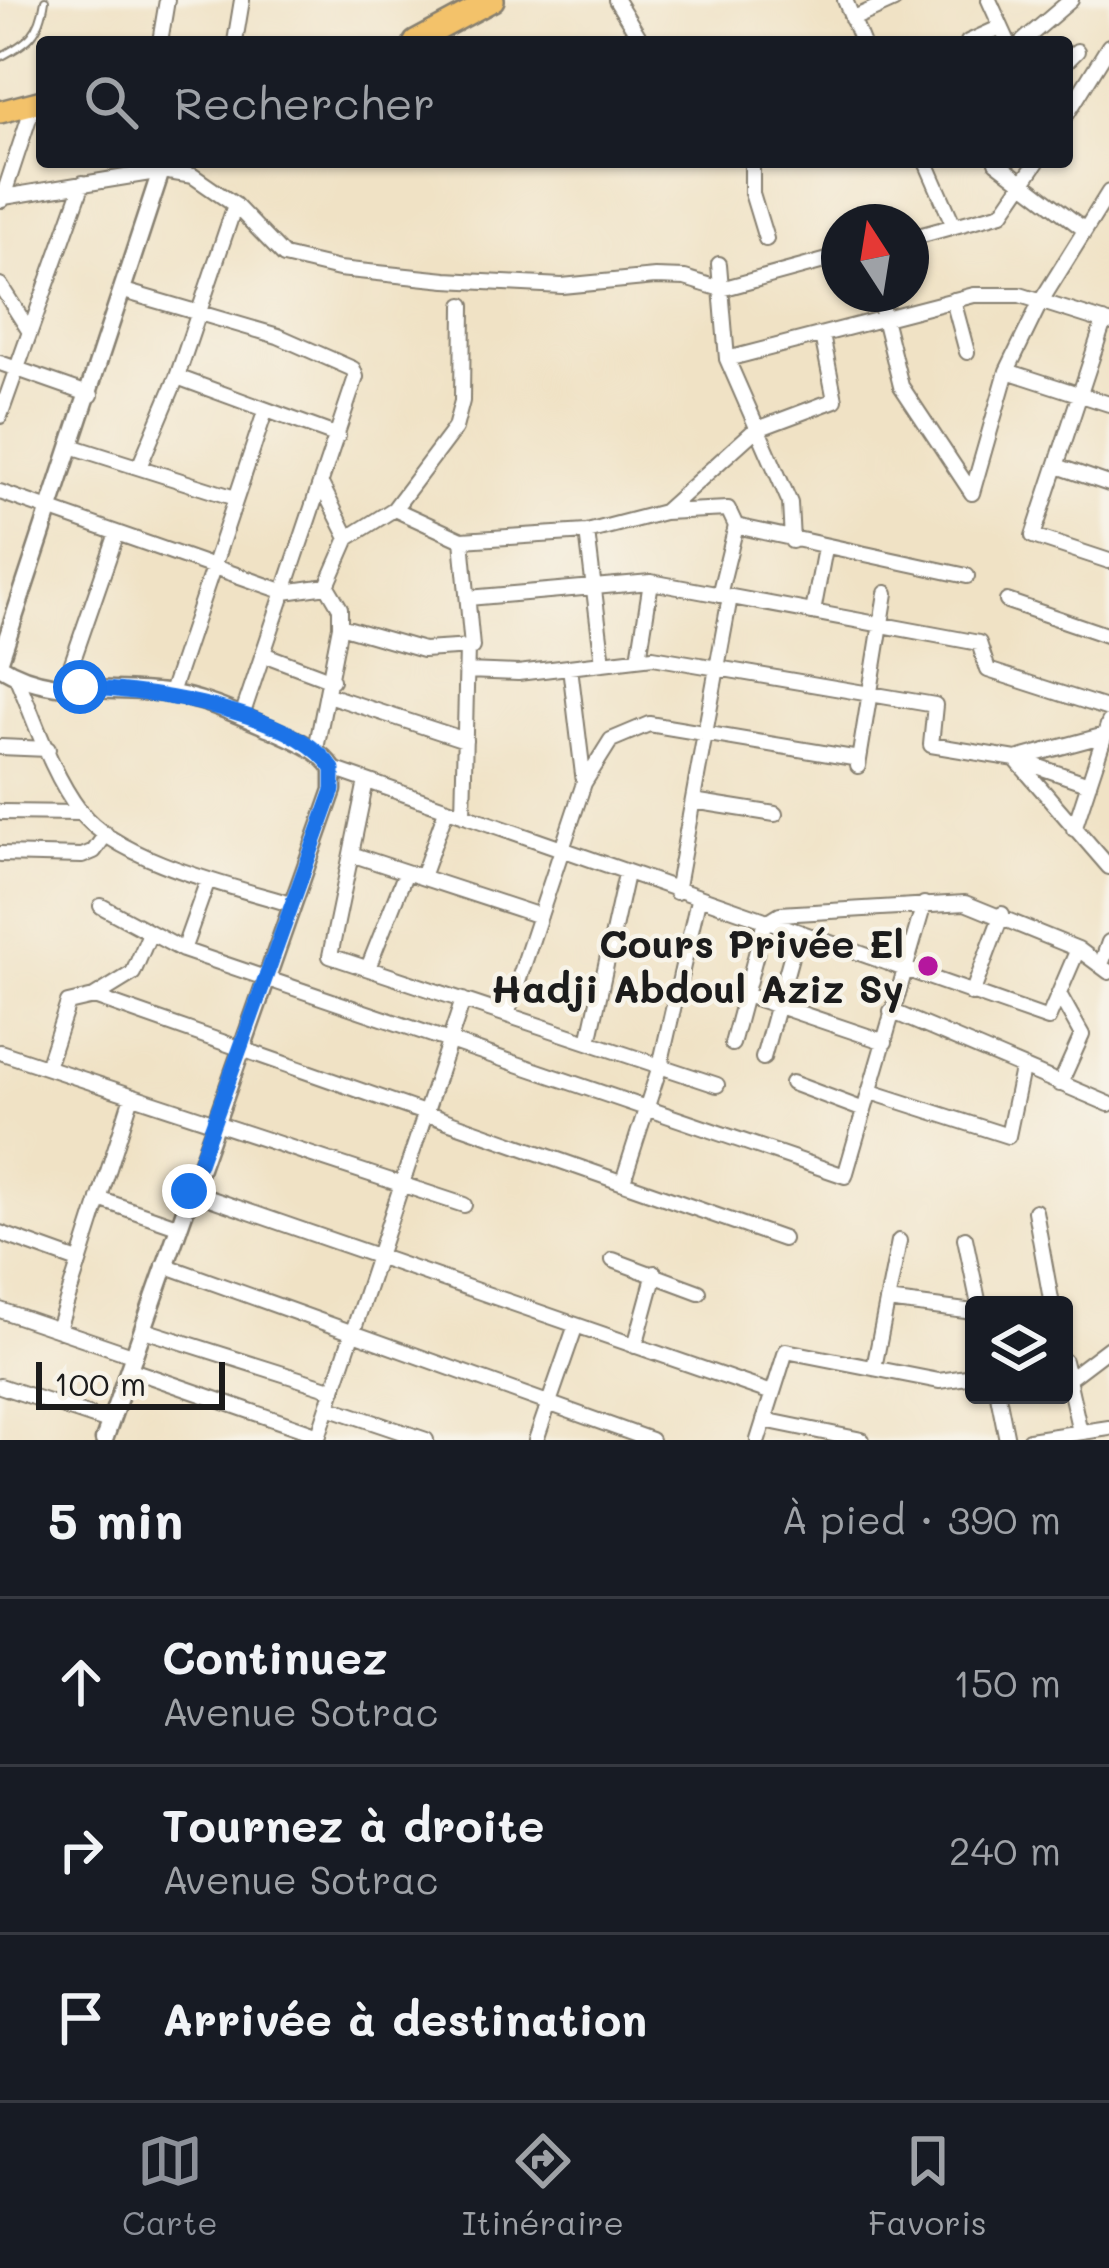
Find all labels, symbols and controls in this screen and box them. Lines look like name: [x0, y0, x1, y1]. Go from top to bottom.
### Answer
search box: [36, 36, 1073, 168]
icon: search: [78, 69, 144, 135]
text: Rechercher: [174, 73, 435, 131]
north arrow: [821, 204, 929, 312]
route start: [53, 660, 107, 714]
place label: Cours Privée El Hadji Abdoul Aziz Sy: [491, 917, 904, 1013]
marker: Cours Privée El Hadji Abdoul Aziz Sy: [915, 953, 941, 979]
route end: [162, 1164, 216, 1218]
map controls: [965, 1296, 1073, 1404]
button: layers: [965, 1296, 1073, 1404]
scale bar: [36, 1356, 225, 1409]
text: 100 m: [54, 1361, 146, 1404]
text: 5 min: [48, 1485, 183, 1552]
text: À pied · 390 m: [781, 1493, 1061, 1544]
text: Continuez: [162, 1627, 388, 1685]
icon: ahead: [48, 1649, 114, 1715]
text: 150 m: [953, 1656, 1061, 1707]
text: Avenue Sotrac: [162, 1685, 438, 1736]
text: Tournez à droite: [162, 1795, 545, 1853]
icon: right: [48, 1817, 114, 1883]
text: 240 m: [949, 1824, 1061, 1875]
text: Avenue Sotrac: [162, 1853, 438, 1904]
icon: arrive: [48, 1985, 114, 2051]
text: Arrivée à destination: [162, 1989, 647, 2047]
tab: Carte: [122, 2128, 218, 2243]
tab: Itinéraire: [462, 2128, 624, 2243]
tab: Favoris: [868, 2128, 987, 2243]

